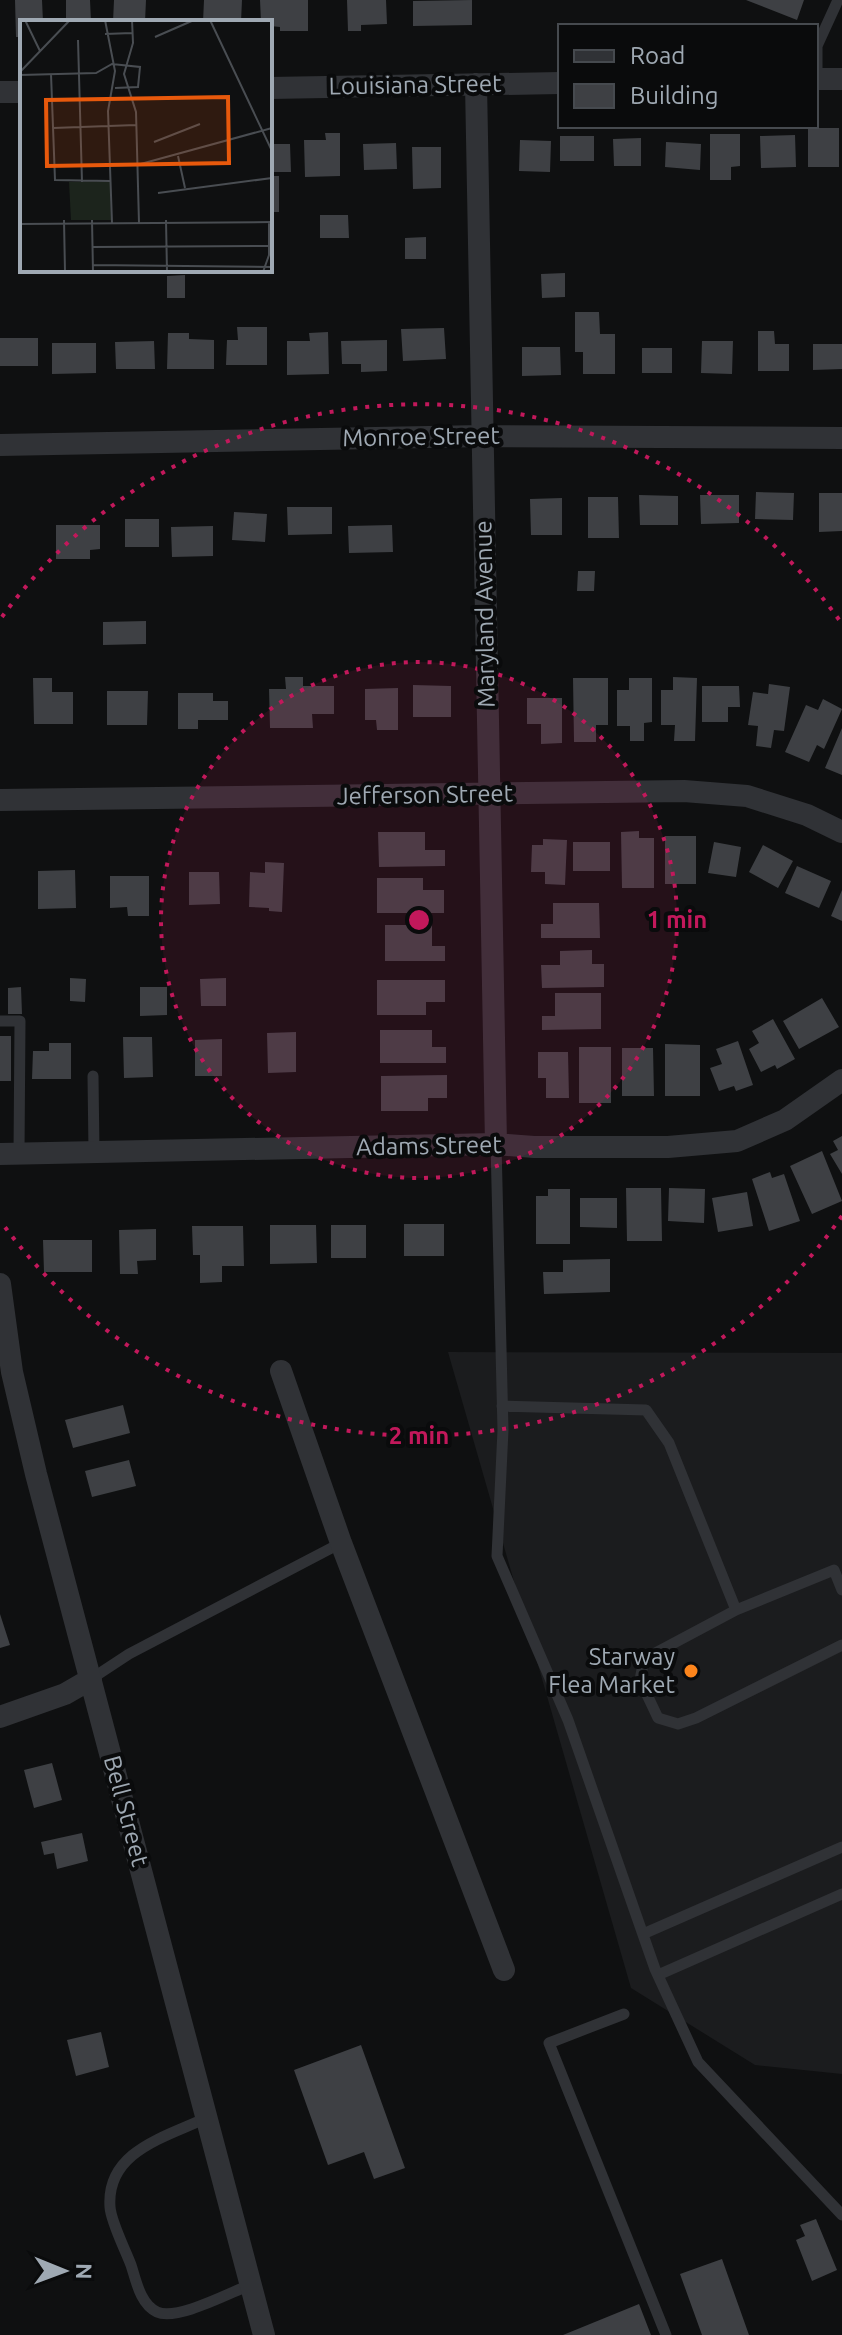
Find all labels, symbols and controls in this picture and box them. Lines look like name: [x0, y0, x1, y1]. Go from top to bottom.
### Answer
inset map: [20, 20, 272, 272]
legend: [558, 24, 818, 128]
text: Road: [630, 42, 685, 69]
street label: Louisiana Street: [328, 69, 502, 100]
text: Building: [630, 82, 718, 109]
street label: Monroe Street: [342, 422, 501, 451]
street label: Maryland Avenue: [469, 520, 500, 708]
street label: Jefferson Street: [337, 779, 514, 810]
centre of rings: [405, 906, 433, 934]
text: 1 min: [647, 906, 707, 933]
street label: Adams Street: [356, 1131, 503, 1160]
text: 2 min: [389, 1422, 449, 1449]
place label: Starway Flea Market: [548, 1643, 676, 1698]
marker: Starway Flea Market: [682, 1662, 700, 1680]
street label: Bell Street: [99, 1753, 154, 1870]
north arrow: [24, 2231, 104, 2311]
text: N: [72, 2263, 97, 2280]

